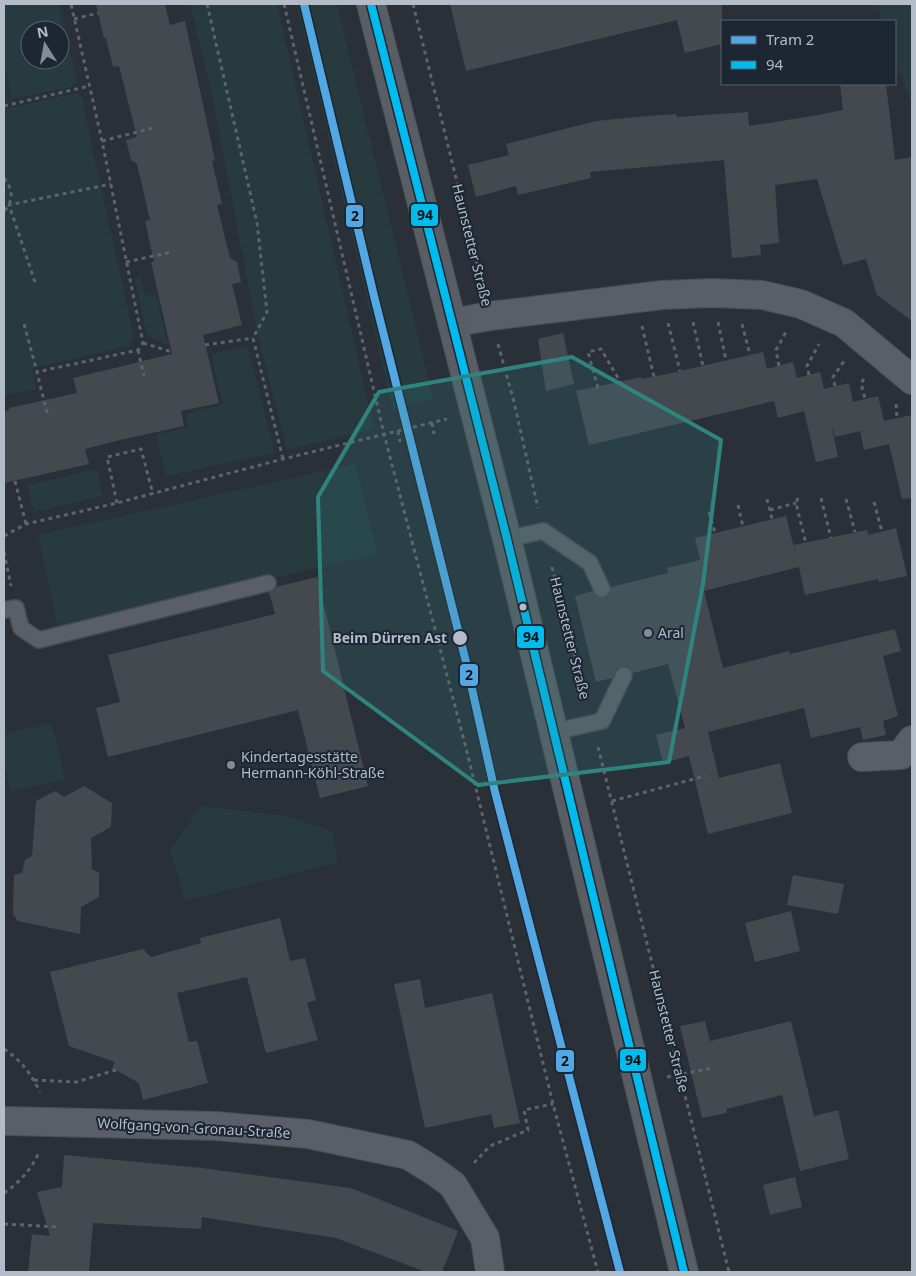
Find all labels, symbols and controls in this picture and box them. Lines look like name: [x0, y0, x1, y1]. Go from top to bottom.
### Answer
north arrow: [20, 20, 70, 70]
legend: [721, 20, 896, 85]
text: N: [35, 21, 50, 42]
text: Tram 2: [766, 29, 814, 49]
text: 94: [766, 54, 784, 74]
street label: Haunstetter Straße: [448, 182, 497, 308]
line badge: 94: [410, 203, 439, 227]
line badge: 2: [345, 204, 364, 228]
text: 94: [417, 205, 433, 224]
text: 2: [351, 206, 359, 225]
street label: Haunstetter Straße: [546, 575, 595, 701]
unlabelled marker: [518, 602, 528, 612]
place label: Aral: [658, 623, 684, 642]
line badge: 94: [516, 625, 545, 649]
text: 94: [523, 627, 539, 646]
marker: Aral: [642, 627, 654, 639]
place label: Beim Dürren Ast: [332, 628, 447, 647]
marker: Beim Dürren Ast: [451, 629, 469, 647]
line badge: 2: [459, 663, 479, 687]
text: 2: [465, 665, 473, 684]
place label: Kindertagesstätte Hermann-Köhl-Straße: [241, 747, 385, 782]
marker: Kindertagesstätte Hermann-Köhl-Straße: [225, 759, 237, 771]
street label: Haunstetter Straße: [645, 968, 694, 1094]
line badge: 94: [619, 1048, 647, 1072]
line badge: 2: [555, 1049, 575, 1073]
text: 94: [625, 1050, 641, 1069]
text: 2: [561, 1051, 569, 1070]
street label: Wolfgang-von-Gronau-Straße: [97, 1113, 291, 1142]

